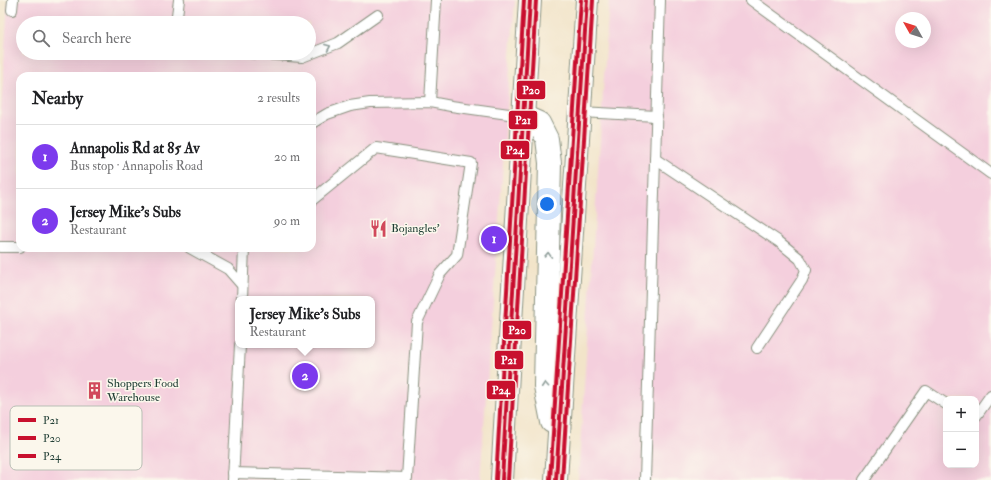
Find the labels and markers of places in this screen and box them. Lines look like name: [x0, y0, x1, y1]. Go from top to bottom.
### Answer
restaurant icon: Bojangles': [368, 218, 388, 238]
place label: Bojangles': [391, 221, 440, 236]
pin: 1: [481, 224, 507, 254]
pin: 2: [292, 361, 318, 391]
place label: Shoppers Food Warehouse: [106, 376, 179, 405]
building icon: Shoppers Food Warehouse: [84, 380, 104, 400]

